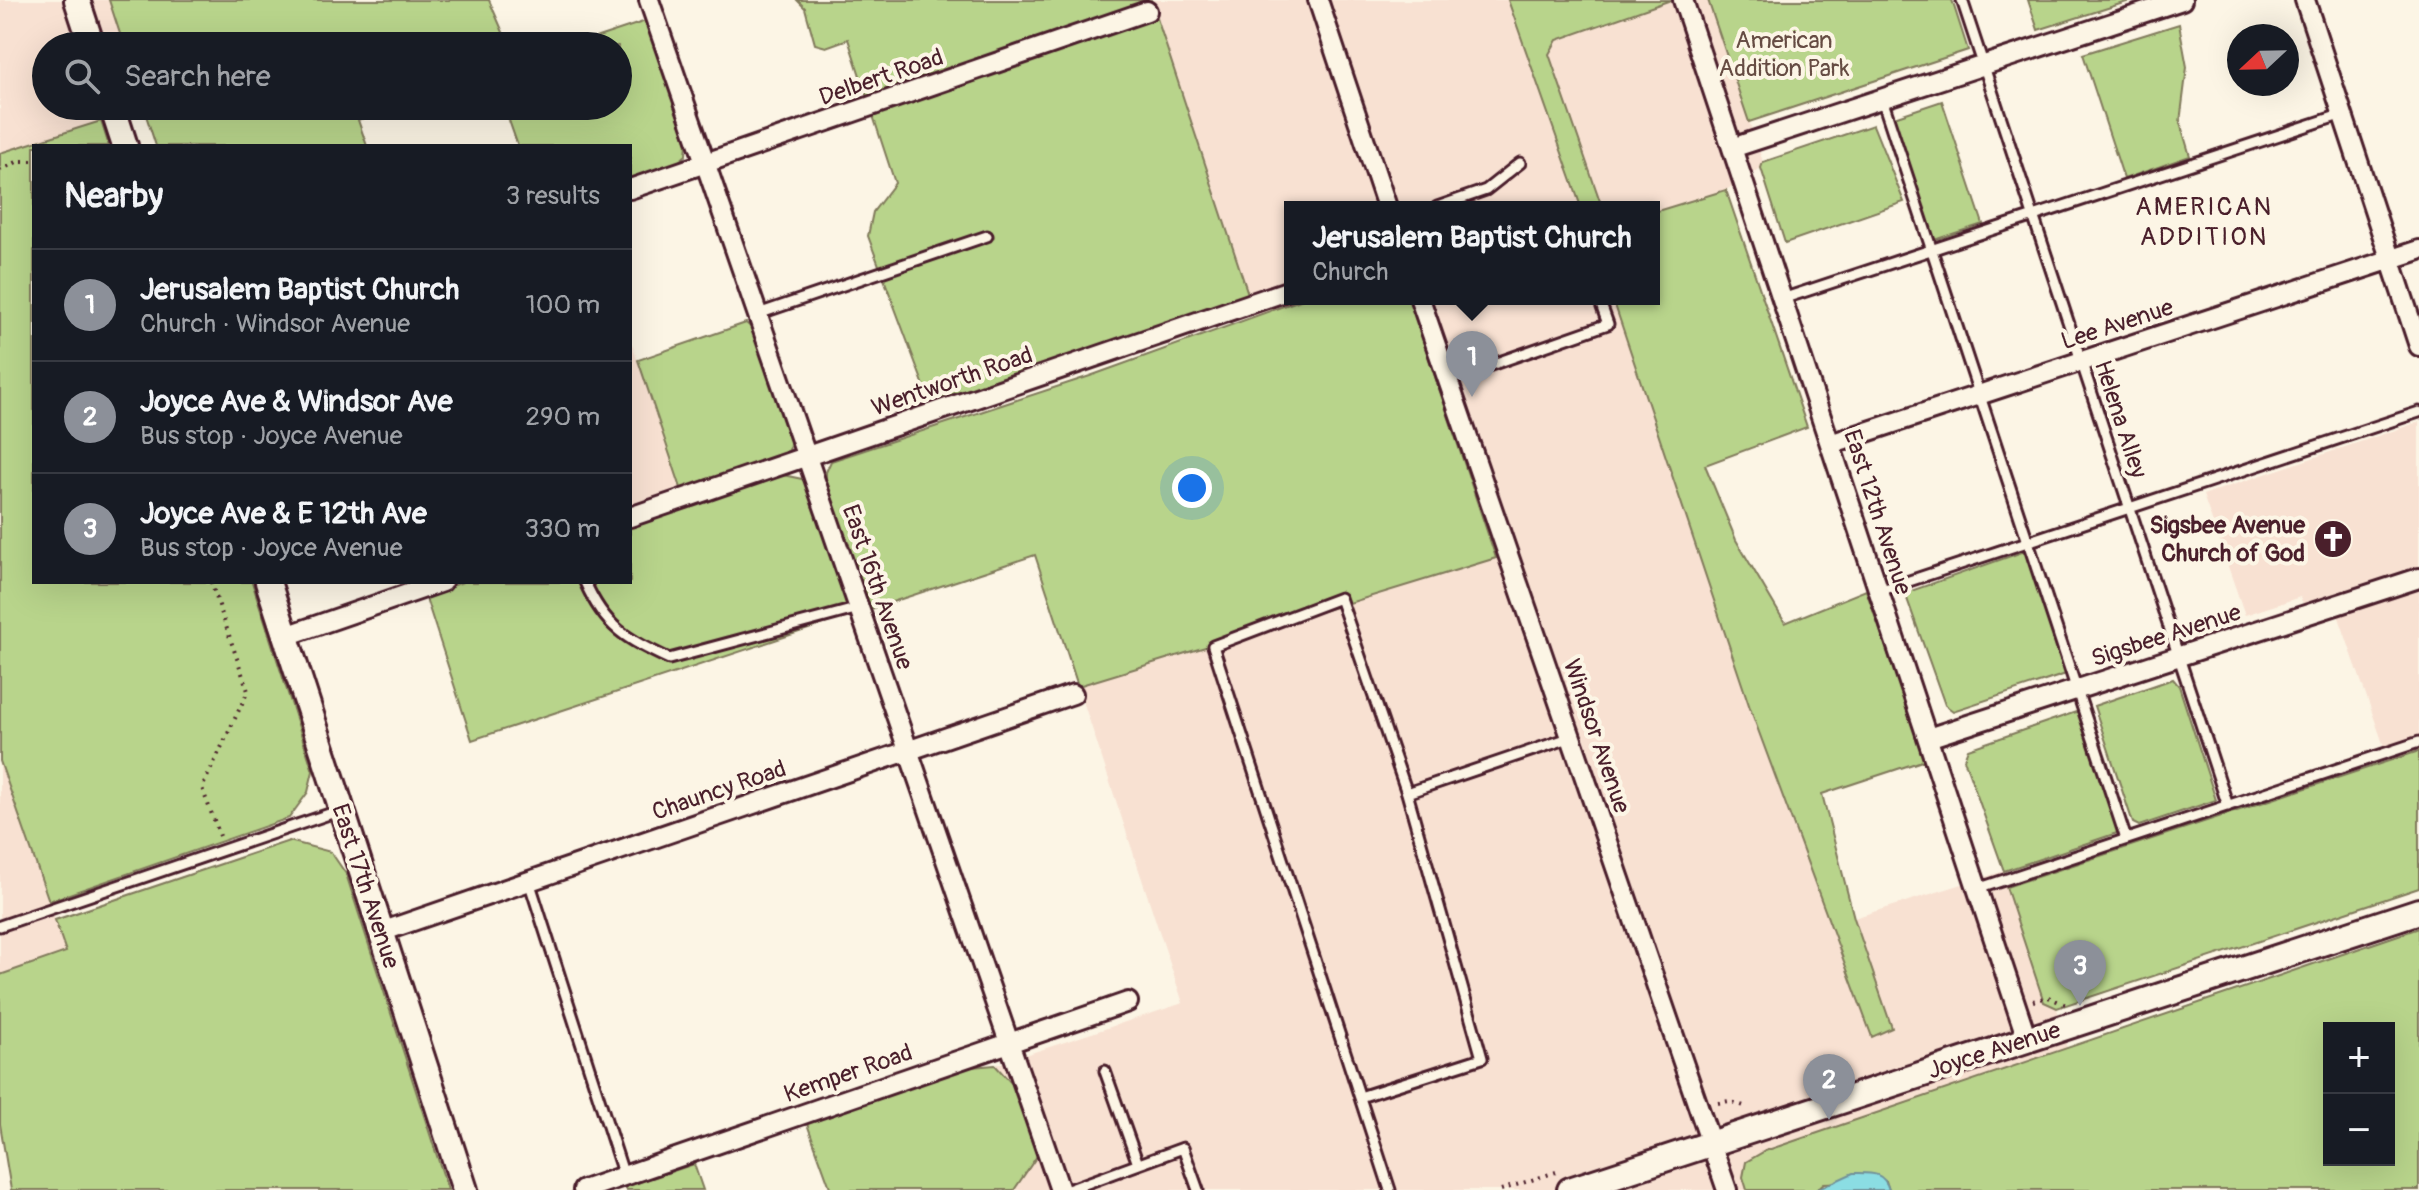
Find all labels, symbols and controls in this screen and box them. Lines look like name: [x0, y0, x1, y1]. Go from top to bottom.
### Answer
north arrow: [2227, 24, 2299, 96]
park label: American Addition Park: [1719, 26, 1849, 83]
search box: [32, 32, 632, 120]
street label: Delbert Road: [815, 43, 947, 112]
icon: search: [60, 54, 104, 98]
text: Search here: [124, 58, 271, 95]
text: Nearby: [64, 175, 163, 218]
text: 3 results: [506, 180, 600, 212]
district label: AMERICAN ADDITION: [2135, 191, 2273, 253]
popup: [1284, 201, 1660, 305]
text: Jerusalem Baptist Church: [1312, 219, 1632, 256]
text: Church: [1312, 256, 1388, 288]
text: Jerusalem Baptist Church: [140, 271, 459, 308]
text: 1: [85, 289, 95, 321]
text: 100 m: [526, 289, 600, 321]
street label: Lee Avenue: [2057, 293, 2177, 356]
text: Church · Windsor Avenue: [140, 308, 410, 340]
pin: 1: [1446, 331, 1498, 397]
street label: Wentworth Road: [868, 340, 1036, 423]
street label: Helena Alley: [2088, 357, 2153, 482]
text: Joyce Ave & Windsor Ave: [140, 383, 453, 420]
text: 2: [83, 401, 97, 433]
text: 290 m: [526, 401, 600, 433]
text: Bus stop · Joyce Avenue: [140, 420, 402, 452]
street label: East 12th Avenue: [1837, 426, 1918, 599]
your location: [1172, 468, 1212, 508]
text: Joyce Ave & E 12th Ave: [140, 495, 427, 532]
street label: East 16th Avenue: [836, 501, 919, 674]
place label: Sigsbee Avenue Church of God: [2150, 511, 2306, 568]
text: 3: [83, 513, 97, 545]
text: 330 m: [524, 513, 600, 545]
church icon: Sigsbee Avenue Church of God: [2312, 518, 2354, 560]
text: Bus stop · Joyce Avenue: [140, 532, 402, 564]
street label: Sigsbee Avenue: [2088, 598, 2245, 673]
street label: Windsor Avenue: [1557, 655, 1637, 817]
street label: Chauncy Road: [648, 754, 790, 827]
street label: East 17th Avenue: [325, 800, 406, 972]
pin: 3: [2054, 940, 2106, 1006]
street label: Joyce Avenue: [1924, 1015, 2064, 1086]
map controls: [2323, 1022, 2395, 1166]
button: +: [2323, 1022, 2395, 1094]
street label: Kemper Road: [780, 1038, 916, 1109]
pin: 2: [1803, 1054, 1855, 1120]
button: −: [2323, 1094, 2395, 1166]

